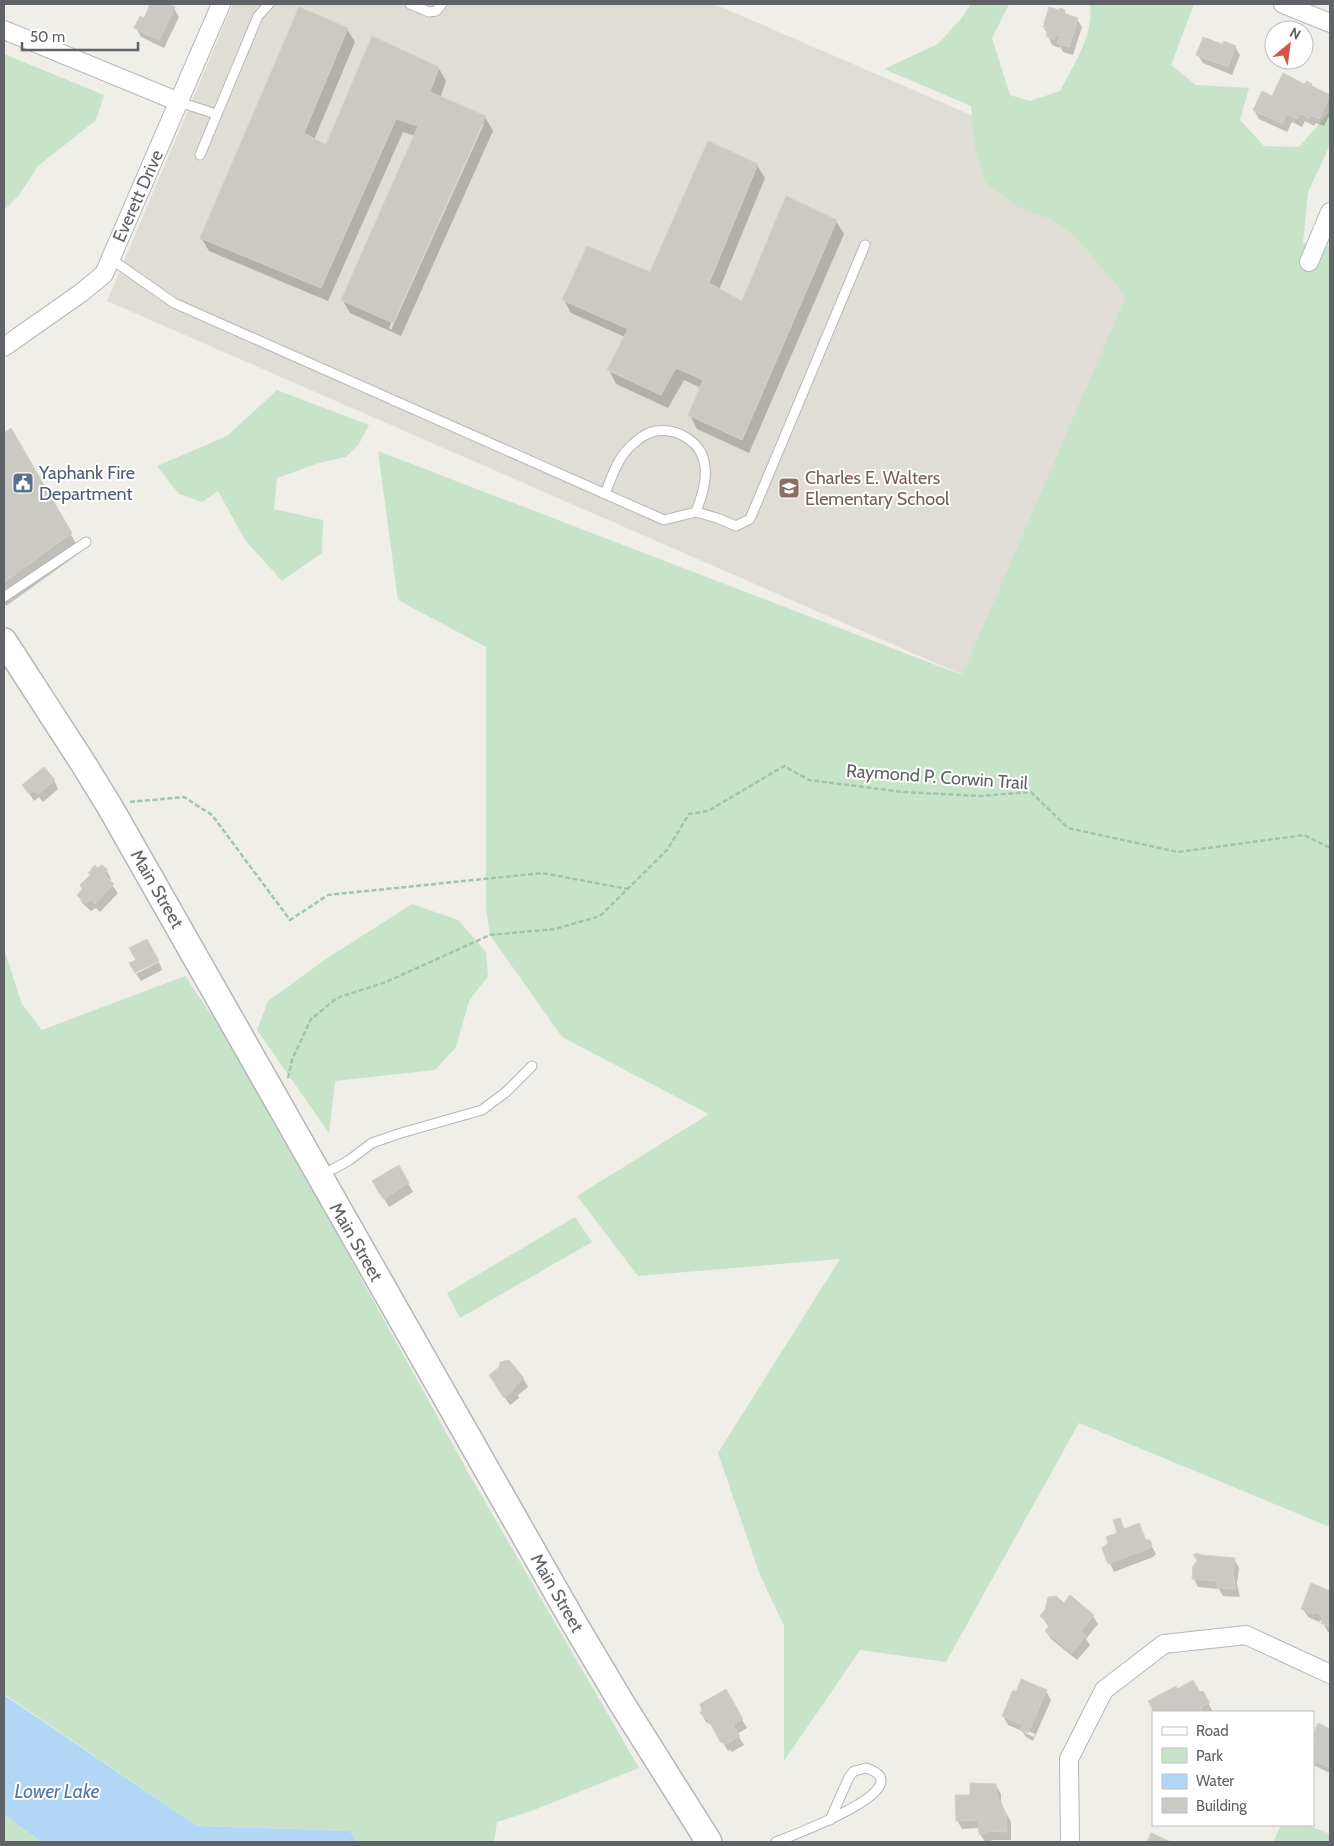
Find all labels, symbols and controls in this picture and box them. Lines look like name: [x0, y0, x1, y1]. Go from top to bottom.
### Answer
scale bar: [22, 20, 139, 52]
north arrow: [1264, 20, 1314, 70]
text: N: [1287, 23, 1304, 44]
text: 50 m: [30, 28, 65, 46]
street label: Everett Drive: [108, 146, 168, 246]
place label: Yaphank Fire Department: [38, 462, 135, 505]
place label: Charles E. Walters Elementary School: [805, 467, 950, 510]
public building icon: Yaphank Fire Department: [11, 471, 35, 495]
school or university icon: Charles E. Walters Elementary School: [777, 476, 801, 500]
street label: Raymond P. Corwin Trail: [845, 760, 1029, 794]
street label: Main Street: [126, 846, 188, 932]
street label: Main Street: [325, 1199, 387, 1285]
street label: Main Street: [526, 1550, 588, 1636]
legend: [1152, 1711, 1314, 1826]
text: Road: [1196, 1722, 1229, 1740]
text: Park: [1196, 1747, 1223, 1765]
text: Water: [1196, 1772, 1234, 1790]
water label: Lower Lake: [15, 1780, 100, 1803]
text: Building: [1196, 1797, 1247, 1815]

